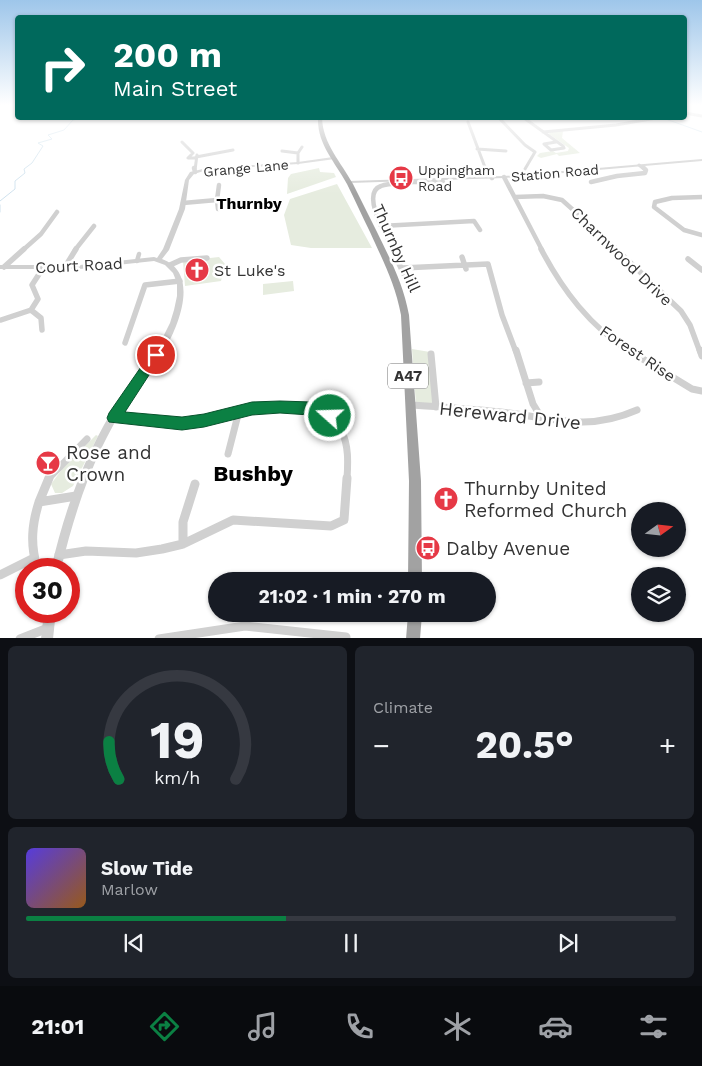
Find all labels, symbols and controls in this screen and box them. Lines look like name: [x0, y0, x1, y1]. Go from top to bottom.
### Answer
text: 200 m: [113, 34, 222, 76]
icon: right: [30, 35, 95, 100]
text: Main Street: [113, 76, 237, 101]
street label: Grange Lane: [203, 156, 289, 180]
street label: Station Road: [510, 161, 600, 185]
place label: Uppingham Road: [418, 162, 495, 194]
bus stop icon: Uppingham Road: [388, 165, 414, 191]
district label: Thurnby: [216, 194, 283, 213]
street label: Thurnby Hill: [369, 201, 424, 295]
street label: Charnwood Drive: [567, 203, 676, 310]
street label: Court Road: [35, 254, 123, 277]
church icon: St Luke's: [184, 257, 210, 283]
place label: St Luke's: [214, 261, 285, 280]
street label: Forest Rise: [596, 321, 679, 386]
pin: [135, 334, 177, 376]
icon: arrive: [142, 341, 170, 369]
road number: A47: [388, 364, 428, 388]
position arrow: [303, 389, 355, 441]
street label: Hereward Drive: [438, 397, 582, 434]
place label: Rose and Crown: [66, 441, 152, 486]
bar icon: Rose and Crown: [35, 450, 61, 476]
district label: Bushby: [213, 461, 293, 486]
place label: Thurnby United Reformed Church: [464, 477, 627, 522]
church icon: Thurnby United Reformed Church: [433, 486, 459, 512]
north arrow: [631, 502, 686, 558]
map controls: [631, 502, 686, 622]
bus stop icon: Dalby Avenue: [415, 535, 441, 561]
place label: Dalby Avenue: [446, 537, 570, 560]
speed limit sign: 30: [15, 558, 80, 623]
button: layers: [631, 567, 686, 622]
text: 21:02 · 1 min · 270 m: [258, 585, 446, 608]
text: Climate: [373, 698, 433, 717]
text: 19: [150, 710, 205, 771]
text: 20.5°: [475, 723, 574, 767]
text: −: [373, 729, 390, 762]
text: +: [659, 729, 676, 762]
text: km/h: [154, 767, 201, 788]
text: Slow Tide: [101, 857, 193, 880]
text: Marlow: [101, 880, 158, 899]
icon: previous: [120, 929, 148, 957]
icon: pause: [337, 929, 365, 957]
icon: next: [554, 929, 582, 957]
icon: directions: [147, 1009, 182, 1044]
icon: music: [245, 1009, 280, 1044]
icon: phone: [342, 1009, 377, 1044]
icon: climate: [440, 1009, 475, 1044]
icon: car: [538, 1009, 573, 1044]
icon: filters: [636, 1009, 671, 1044]
text: 21:01: [31, 1014, 84, 1039]

